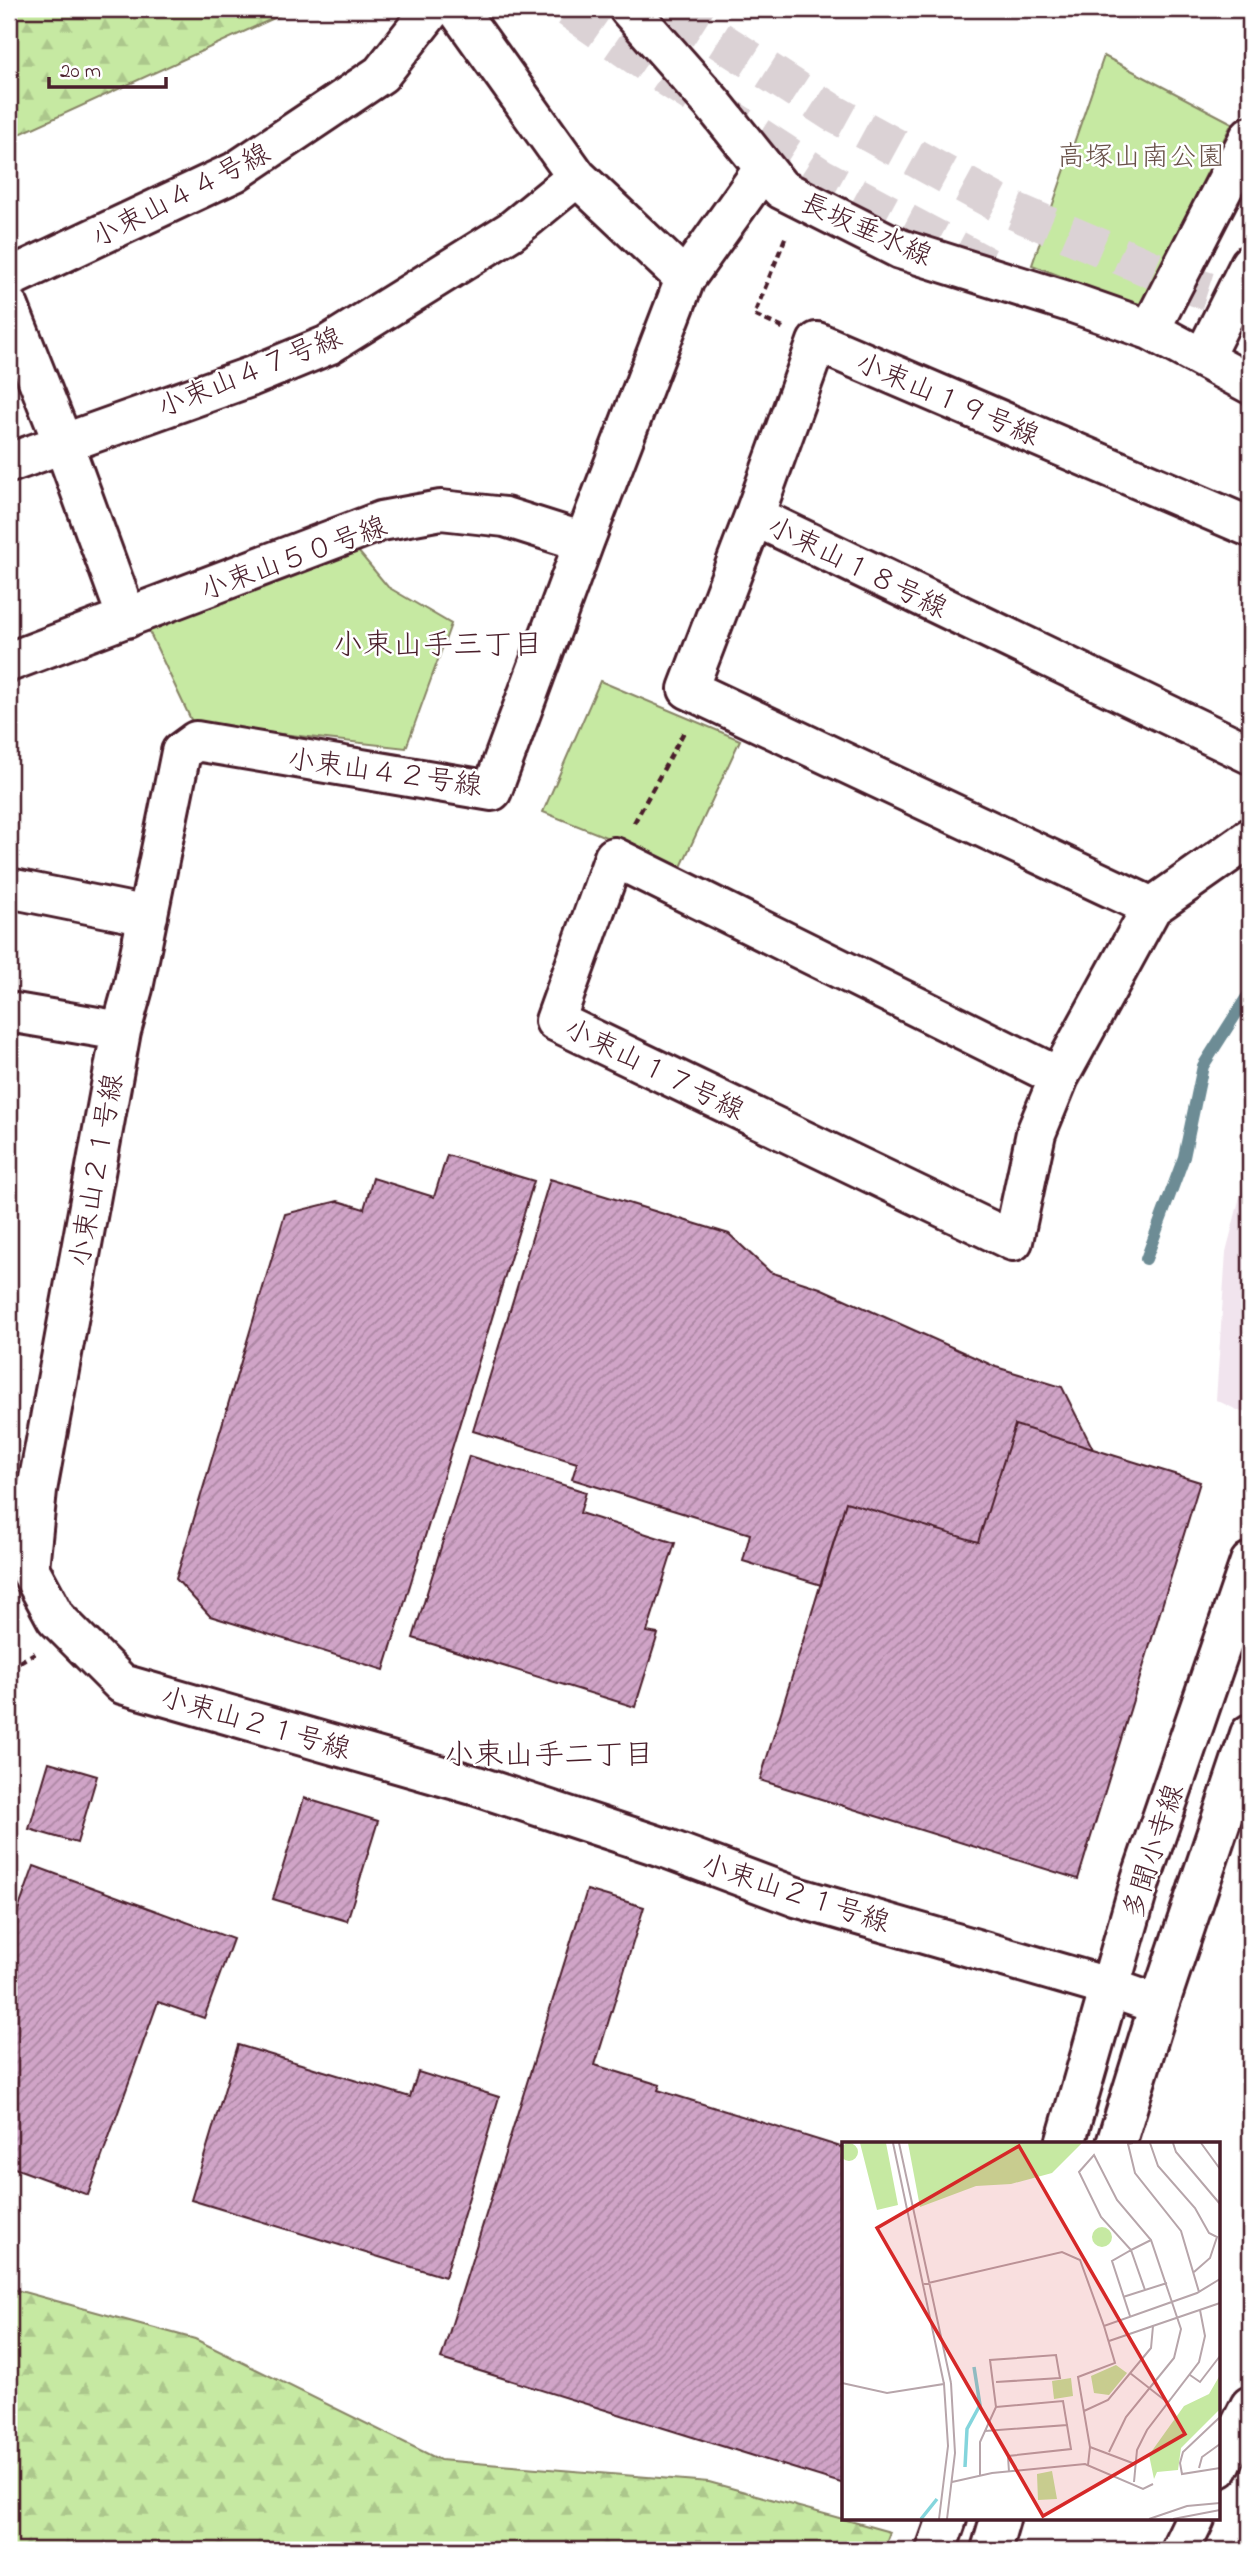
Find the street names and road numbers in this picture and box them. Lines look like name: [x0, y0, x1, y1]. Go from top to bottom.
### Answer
street label: 小束山４４号線: [85, 134, 278, 260]
street label: 長坂垂水線: [793, 184, 938, 278]
street label: 小束山４７号線: [152, 319, 349, 430]
street label: 小束山１９号線: [848, 344, 1045, 458]
street label: 小束山５０号線: [195, 508, 393, 613]
street label: 小束山１８号線: [759, 508, 954, 631]
street label: 小束山４２号線: [285, 741, 484, 808]
street label: 小束山１７号線: [556, 1010, 751, 1133]
street label: 小束山２１号線: [61, 1071, 136, 1271]
street label: 小束山２１号線: [155, 1679, 355, 1772]
street label: 多聞小寺線: [1114, 1779, 1196, 1925]
street label: 小束山２１号線: [695, 1846, 894, 1945]

